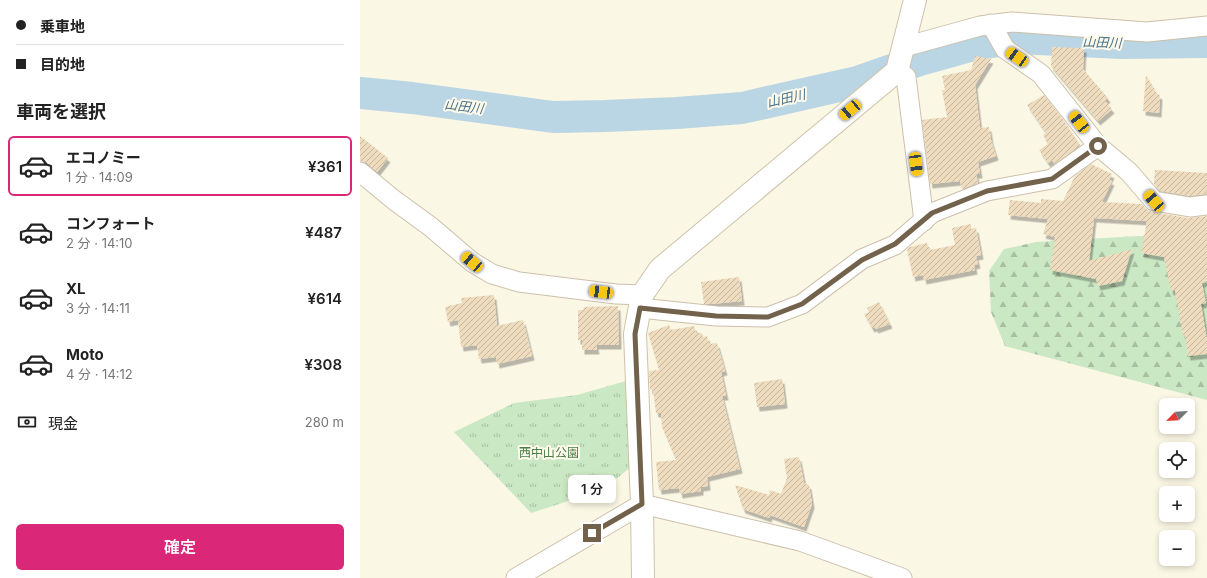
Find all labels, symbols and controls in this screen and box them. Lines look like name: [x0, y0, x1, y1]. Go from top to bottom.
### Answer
text: 乗車地: [40, 17, 85, 36]
water label: 山田川: [1082, 33, 1124, 51]
car: [1004, 45, 1030, 69]
text: 目的地: [40, 55, 85, 74]
water label: 山田川: [765, 85, 809, 110]
water label: 山田川: [444, 96, 486, 117]
car: [837, 98, 863, 122]
text: 車両を選択: [16, 101, 106, 122]
car: [1067, 109, 1091, 135]
route start: [1089, 137, 1107, 155]
icon: car: [18, 148, 54, 184]
text: エコノミー: [66, 148, 141, 167]
car: [909, 151, 923, 177]
text: ¥361: [308, 157, 342, 176]
text: 1 分 · 14:09: [66, 169, 133, 185]
car: [1142, 188, 1166, 214]
icon: car: [18, 214, 54, 250]
text: コンフォート: [66, 214, 156, 233]
text: ¥487: [305, 223, 342, 242]
text: 2 分 · 14:10: [66, 235, 133, 251]
car: [459, 250, 485, 274]
text: XL: [66, 279, 86, 298]
icon: car: [18, 280, 54, 316]
car: [588, 285, 614, 299]
text: ¥614: [308, 289, 342, 308]
text: 3 分 · 14:11: [66, 300, 130, 316]
text: Moto: [66, 345, 104, 364]
icon: car: [18, 346, 54, 382]
text: ¥308: [305, 355, 342, 374]
text: 4 分 · 14:12: [66, 366, 133, 382]
north arrow: [1159, 398, 1195, 434]
map controls: [1159, 398, 1195, 566]
icon: cash: [16, 411, 38, 433]
text: 現金: [48, 414, 78, 433]
text: 280 m: [305, 414, 344, 430]
button: locate: [1159, 442, 1195, 478]
park label: 西中山公園: [519, 445, 579, 460]
callout: 1 分: [568, 475, 616, 503]
text: 1 分: [581, 481, 603, 497]
button: +: [1159, 486, 1195, 522]
button: 確定: [16, 524, 344, 570]
route end: [583, 524, 601, 542]
button: −: [1159, 530, 1195, 566]

